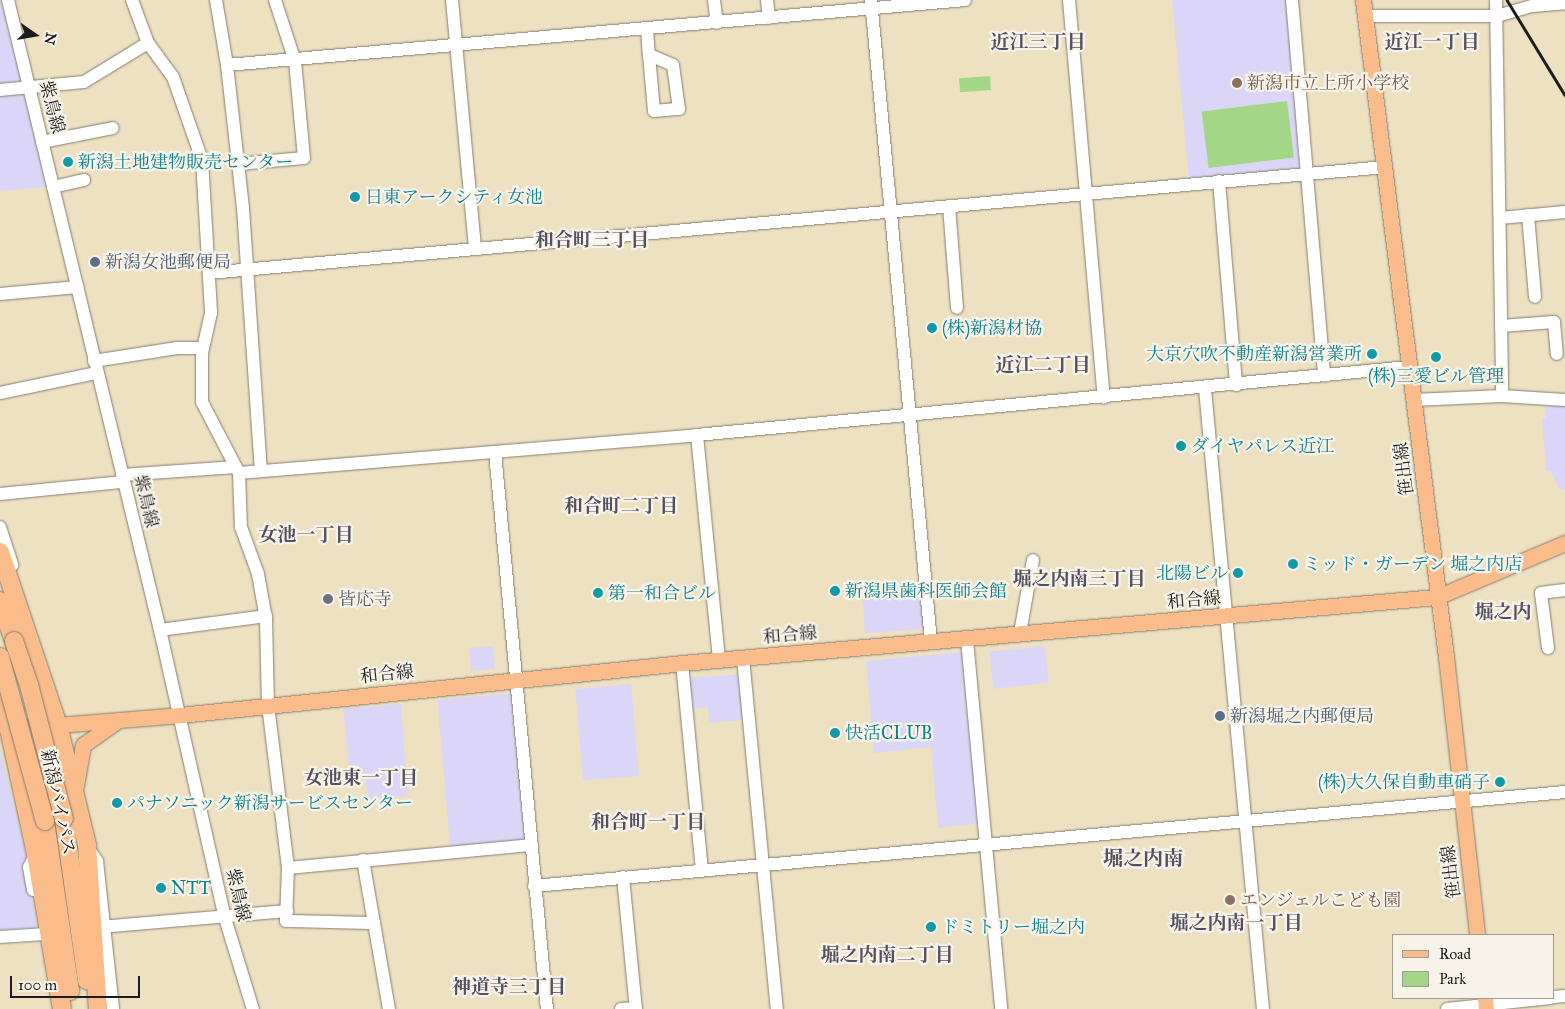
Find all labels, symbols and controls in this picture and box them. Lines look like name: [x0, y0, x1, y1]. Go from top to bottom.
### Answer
north arrow: [10, 10, 60, 60]
text: N: [40, 31, 60, 46]
district label: 近江三丁目: [991, 31, 1085, 53]
district label: 近江一丁目: [1385, 31, 1479, 53]
place label: 新潟市立上所小学校: [1247, 72, 1409, 94]
marker: 新潟市立上所小学校: [1231, 77, 1243, 89]
street label: 紫鳥線: [35, 78, 69, 136]
place label: 新潟土地建物販売センター: [78, 151, 294, 173]
marker: 新潟土地建物販売センター: [62, 156, 74, 168]
place label: 日東アークシティ女池: [365, 186, 544, 208]
marker: 日東アークシティ女池: [349, 191, 361, 203]
district label: 和合町三丁目: [535, 229, 649, 251]
place label: 新潟女池郵便局: [105, 251, 231, 273]
marker: 新潟女池郵便局: [89, 256, 101, 268]
place label: (株)新潟材協: [942, 317, 1042, 339]
marker: (株)新潟材協: [926, 322, 938, 334]
place label: 大京穴吹不動産新潟営業所: [1146, 343, 1362, 365]
marker: 大京穴吹不動産新潟営業所: [1366, 348, 1378, 360]
marker: (株)三愛ビル管理: [1430, 351, 1442, 363]
district label: 近江二丁目: [996, 354, 1090, 376]
place label: (株)三愛ビル管理: [1368, 365, 1504, 387]
place label: ダイヤパレス近江: [1191, 435, 1335, 457]
marker: ダイヤパレス近江: [1175, 440, 1187, 452]
street label: 笹出線: [1390, 441, 1418, 497]
street label: 紫鳥線: [129, 472, 163, 530]
district label: 和合町二丁目: [564, 495, 678, 517]
district label: 女池一丁目: [259, 524, 353, 546]
place label: ミッド・ガーデン 堀之内店: [1303, 553, 1523, 575]
marker: ミッド・ガーデン 堀之内店: [1287, 558, 1299, 570]
place label: 北陽ビル: [1156, 562, 1228, 584]
marker: 北陽ビル: [1232, 567, 1244, 579]
district label: 堀之内南三丁目: [1013, 568, 1145, 590]
place label: 新潟県歯科医師会館: [845, 580, 1007, 602]
place label: 第一和合ビル: [608, 582, 716, 604]
marker: 新潟県歯科医師会館: [829, 585, 841, 597]
marker: 第一和合ビル: [592, 587, 604, 599]
street label: 和合線: [1166, 587, 1222, 613]
place label: 皆応寺: [338, 588, 392, 610]
marker: 皆応寺: [322, 593, 334, 605]
district label: 堀之内: [1475, 601, 1531, 623]
street label: 和合線: [762, 622, 818, 648]
street label: 和合線: [359, 660, 415, 688]
place label: 新潟堀之内郵便局: [1230, 705, 1374, 727]
marker: 新潟堀之内郵便局: [1214, 710, 1226, 722]
place label: 快活CLUB: [845, 722, 932, 744]
marker: 快活CLUB: [829, 727, 841, 739]
street label: 新潟バイパス: [36, 747, 80, 857]
district label: 女池東一丁目: [304, 767, 418, 789]
place label: (株)大久保自動車硝子: [1318, 771, 1490, 793]
marker: (株)大久保自動車硝子: [1494, 776, 1506, 788]
place label: パナソニック新潟サービスセンター: [127, 792, 415, 814]
marker: パナソニック新潟サービスセンター: [111, 797, 123, 809]
district label: 和合町一丁目: [591, 811, 705, 833]
street label: 笹出線: [1437, 844, 1465, 900]
district label: 堀之内南: [1103, 846, 1183, 870]
street label: 紫鳥線: [221, 866, 255, 924]
place label: NTT: [171, 877, 211, 899]
marker: NTT: [155, 882, 167, 894]
place label: エンジェルこども園: [1240, 889, 1402, 911]
marker: エンジェルこども園: [1224, 894, 1236, 906]
district label: 堀之内南一丁目: [1170, 912, 1302, 934]
place label: ドミトリー堀之内: [941, 916, 1085, 938]
marker: ドミトリー堀之内: [925, 921, 937, 933]
legend: [1392, 934, 1555, 999]
district label: 堀之内南二丁目: [821, 944, 953, 966]
text: Road: [1439, 945, 1471, 963]
scale bar: [12, 966, 142, 998]
text: Park: [1439, 970, 1466, 988]
text: 100 m: [18, 976, 57, 994]
district label: 神道寺三丁目: [452, 976, 566, 998]

